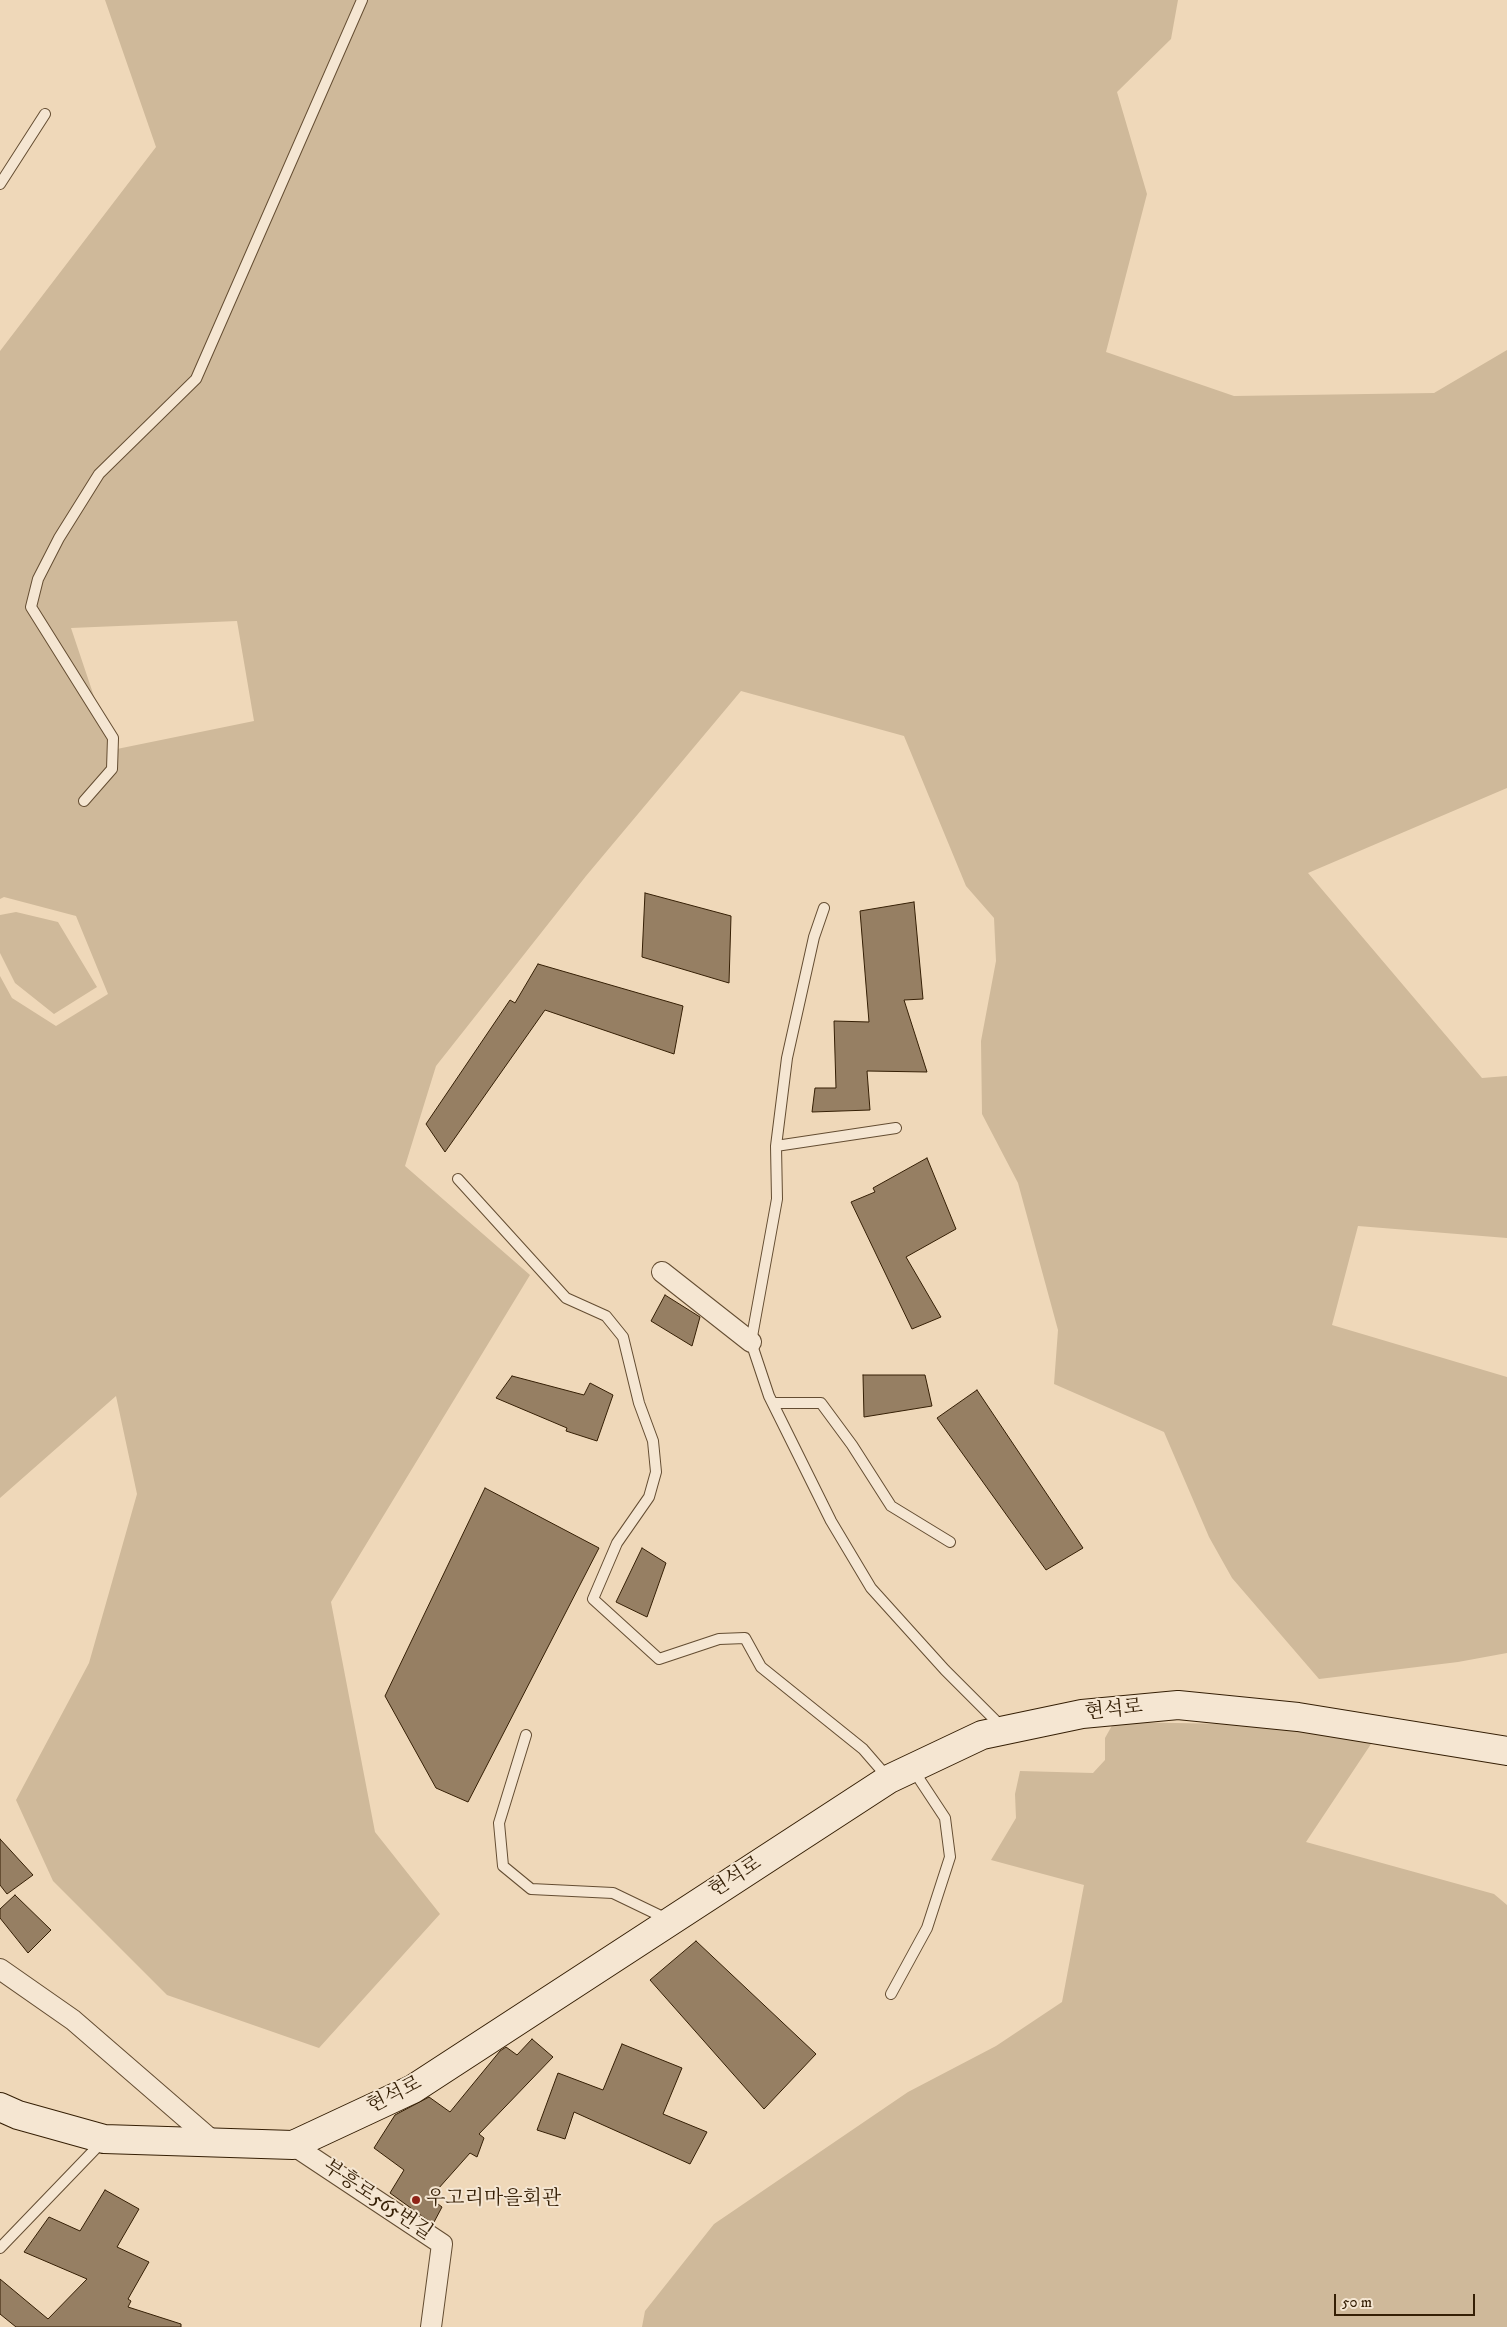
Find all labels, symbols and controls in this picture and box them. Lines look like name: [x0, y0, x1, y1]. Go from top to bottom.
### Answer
street label: 현석로: [1084, 1696, 1144, 1726]
street label: 현석로: [705, 1852, 767, 1904]
street label: 현석로: [364, 2072, 426, 2120]
street label: 부흥로565번길: [318, 2156, 436, 2246]
place label: 우고리마을회관: [426, 2188, 561, 2212]
marker: 우고리마을회관: [410, 2194, 422, 2206]
scale bar: [1337, 2284, 1478, 2316]
text: 50 m: [1342, 2293, 1372, 2312]

